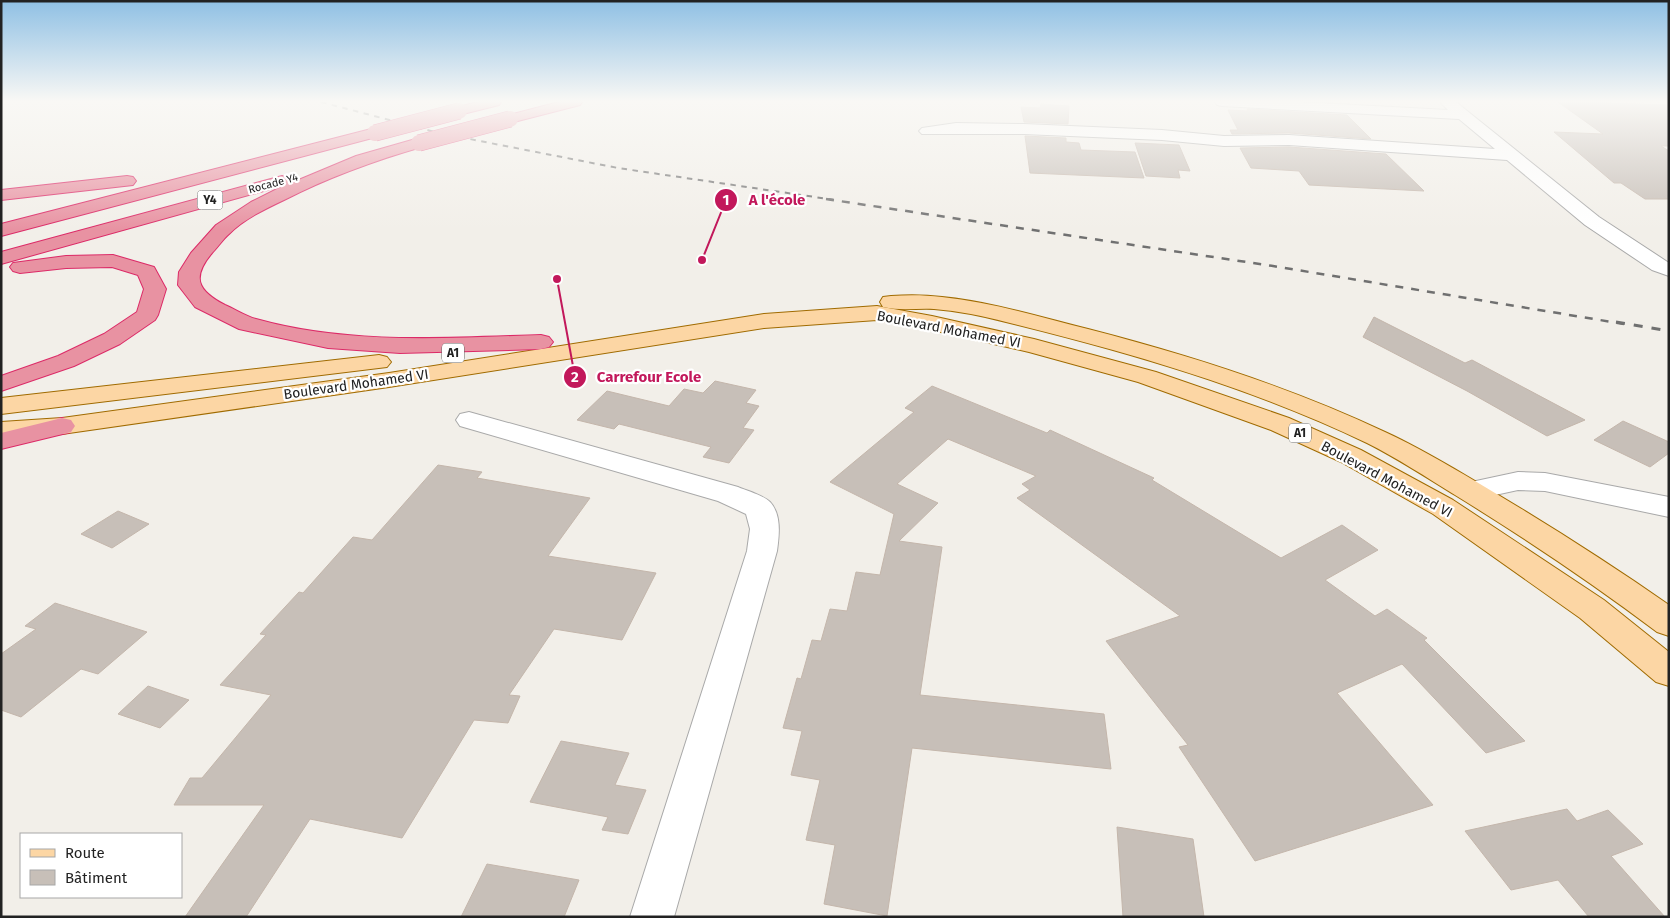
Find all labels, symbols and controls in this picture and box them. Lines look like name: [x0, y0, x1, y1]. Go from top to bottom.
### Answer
street label: Rocade Y4: [247, 171, 300, 196]
callout: A l'école: [713, 185, 815, 215]
road number: Y4: [198, 190, 222, 210]
text: 1: [723, 191, 729, 209]
text: A l'école: [748, 191, 805, 209]
street label: Boulevard Mohamed VI: [875, 307, 1022, 352]
road number: A1: [442, 343, 464, 362]
callout: Carrefour Ecole: [562, 362, 712, 392]
street label: Boulevard Mohamed VI: [282, 366, 430, 403]
text: 2: [571, 368, 579, 386]
text: Carrefour Ecole: [597, 368, 701, 386]
road number: A1: [1289, 423, 1311, 442]
street label: Boulevard Mohamed VI: [1318, 438, 1455, 521]
legend: [20, 833, 182, 898]
text: Route: [65, 844, 105, 862]
text: Bâtiment: [65, 869, 128, 887]

